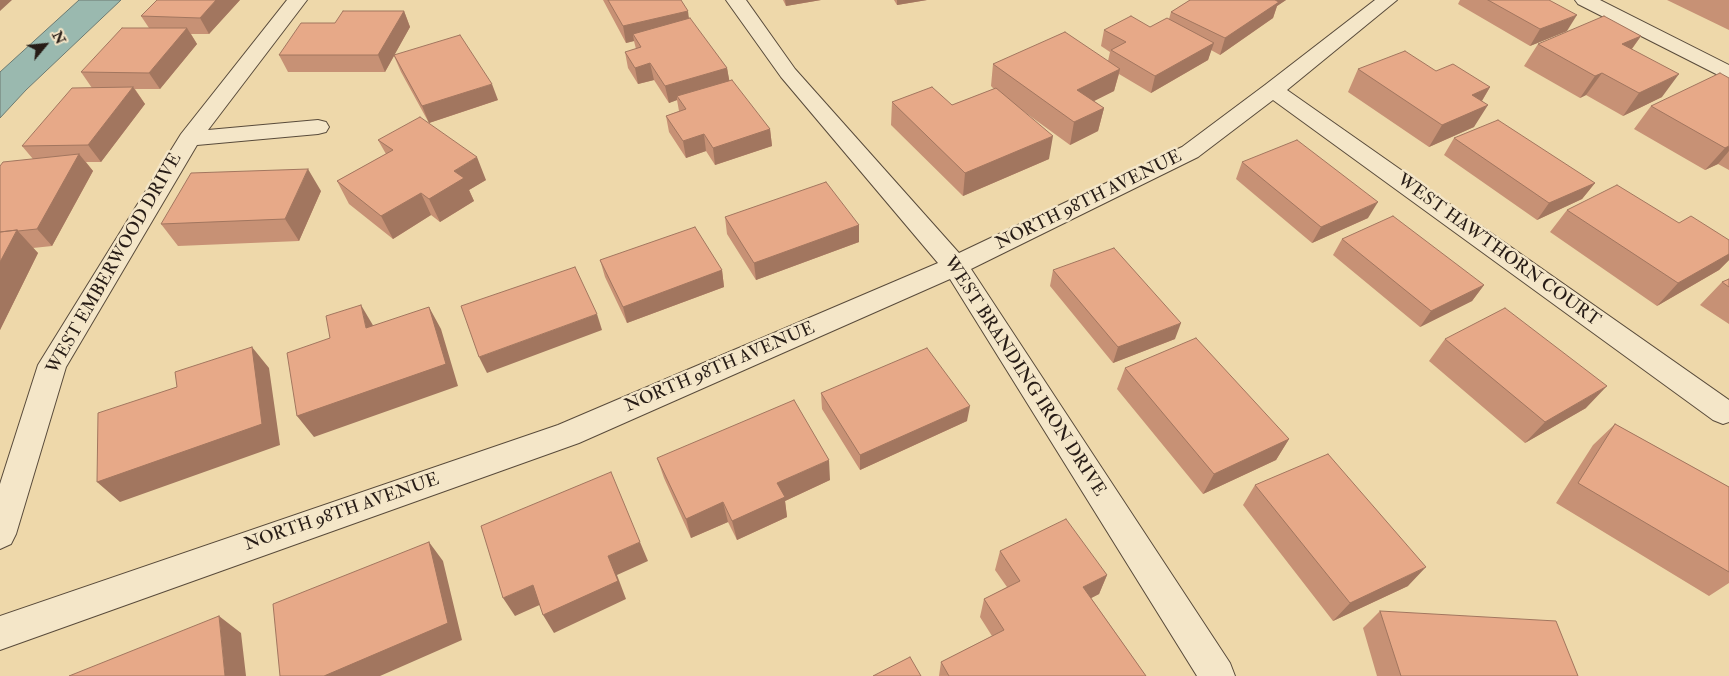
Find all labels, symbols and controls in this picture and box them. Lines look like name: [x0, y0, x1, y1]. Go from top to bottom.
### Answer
north arrow: [20, 20, 70, 70]
text: N: [48, 28, 69, 47]
street label: NORTH 98TH AVENUE: [992, 146, 1186, 256]
street label: WEST EMBERWOOD DRIVE: [43, 150, 187, 378]
street label: WEST HAWTHORN COURT: [1392, 170, 1604, 332]
street label: WEST BRANDING IRON DRIVE: [938, 253, 1110, 501]
street label: NORTH 98TH AVENUE: [622, 318, 818, 418]
street label: NORTH 98TH AVENUE: [242, 470, 442, 556]

